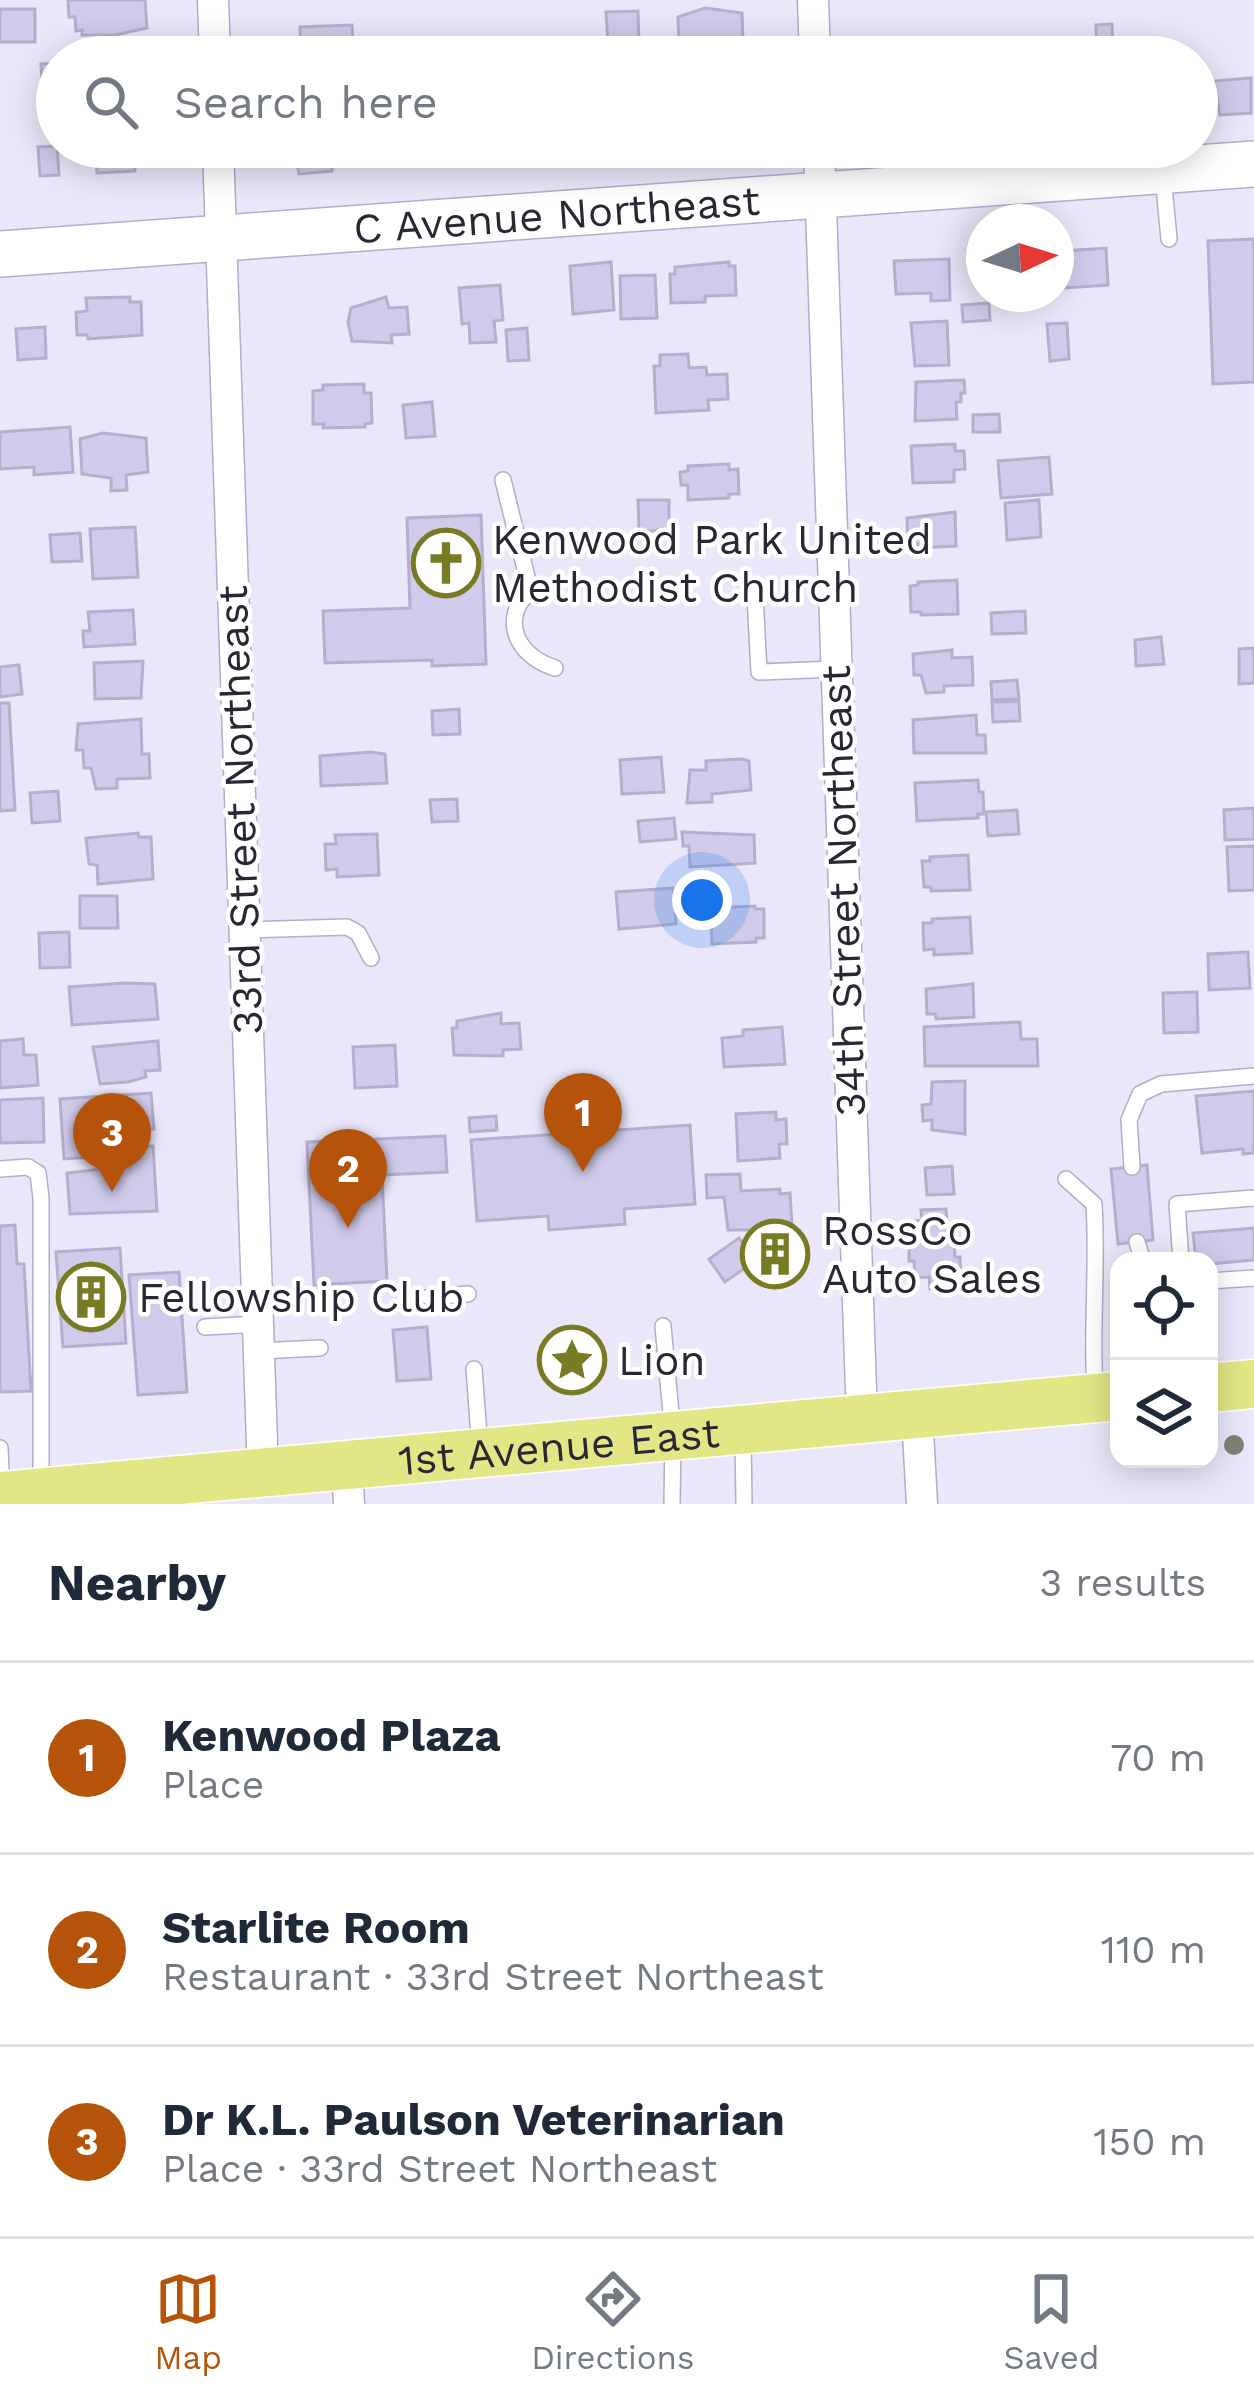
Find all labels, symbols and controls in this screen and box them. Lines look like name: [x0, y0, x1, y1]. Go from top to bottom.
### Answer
search box: [36, 36, 1218, 168]
icon: search: [78, 69, 144, 135]
text: Search here: [174, 76, 438, 129]
street label: C Avenue Northeast: [352, 175, 761, 253]
north arrow: [966, 204, 1074, 312]
place label: Kenwood Park United Methodist Church: [492, 515, 932, 612]
church icon: Kenwood Park United Methodist Church: [411, 528, 481, 598]
street label: 33rd Street Northeast: [208, 584, 272, 1036]
street label: 34th Street Northeast: [811, 664, 875, 1118]
your location: [672, 870, 732, 930]
pin: 1: [544, 1073, 622, 1172]
pin: 3: [73, 1093, 151, 1192]
pin: 2: [309, 1129, 387, 1228]
place label: RossCo Auto Sales: [822, 1206, 1042, 1303]
building icon: RossCo Auto Sales: [740, 1219, 810, 1289]
map controls: [1110, 1252, 1218, 1468]
button: locate: [1110, 1252, 1218, 1360]
building icon: Fellowship Club: [56, 1262, 126, 1332]
place label: Fellowship Club: [138, 1273, 464, 1322]
place icon: Lion: [537, 1325, 607, 1395]
place label: Lion: [618, 1336, 706, 1385]
button: layers: [1110, 1360, 1218, 1468]
street label: 1st Avenue East: [396, 1407, 721, 1485]
text: Nearby: [48, 1553, 226, 1612]
text: 3 results: [1040, 1560, 1206, 1605]
text: Kenwood Plaza: [162, 1709, 501, 1762]
text: 1: [79, 1735, 95, 1780]
text: 70 m: [1110, 1735, 1206, 1780]
text: Place: [162, 1762, 264, 1807]
text: Starlite Room: [162, 1901, 470, 1954]
text: 2: [75, 1927, 99, 1972]
text: 110 m: [1101, 1927, 1206, 1972]
text: Restaurant · 33rd Street Northeast: [162, 1954, 823, 1999]
text: Dr K.L. Paulson Veterinarian: [162, 2093, 785, 2146]
text: 3: [75, 2119, 99, 2164]
text: 150 m: [1093, 2119, 1206, 2164]
text: Place · 33rd Street Northeast: [162, 2146, 717, 2191]
tab: Map: [155, 2266, 222, 2377]
tab: Directions: [531, 2266, 694, 2377]
tab: Saved: [1004, 2266, 1099, 2377]

